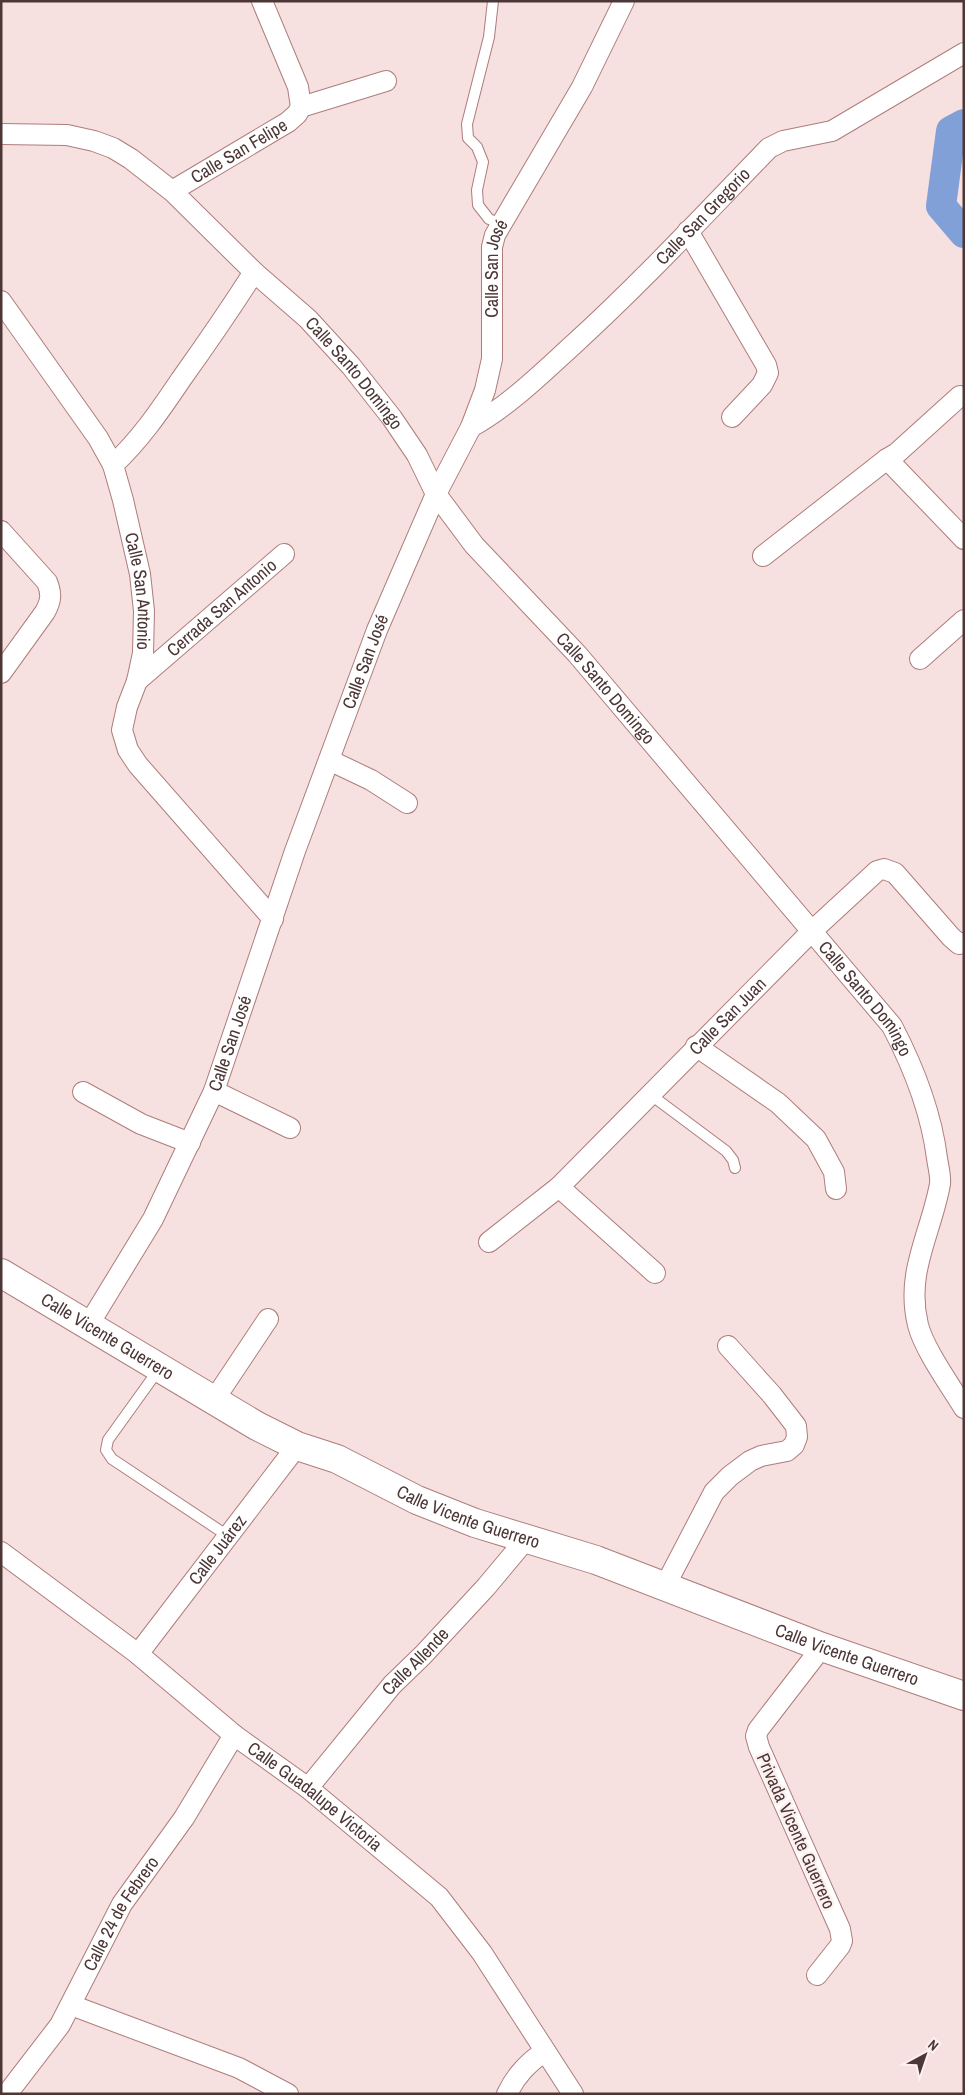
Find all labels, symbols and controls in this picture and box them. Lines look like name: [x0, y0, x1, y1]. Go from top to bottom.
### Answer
street label: Calle San Felipe: [186, 112, 292, 189]
street label: Calle San Gregorio: [650, 162, 756, 270]
street label: Calle San José: [479, 214, 514, 318]
street label: Calle Santo Domingo: [300, 311, 409, 434]
street label: Calle San Antonio: [119, 530, 157, 650]
street label: Cerrada San Antonio: [161, 553, 282, 662]
street label: Calle San José: [336, 610, 394, 712]
street label: Calle Santo Domingo: [551, 626, 661, 749]
street label: Calle Santo Domingo: [813, 935, 918, 1060]
street label: Calle San Juan: [683, 972, 771, 1060]
street label: Calle San José: [202, 992, 257, 1094]
street label: Calle Vicente Guerrero: [37, 1287, 179, 1386]
street label: Calle Vicente Guerrero: [393, 1479, 543, 1554]
street label: Calle Juárez: [182, 1509, 252, 1590]
street label: Calle Vicente Guerrero: [772, 1617, 922, 1691]
street label: Calle Allende: [376, 1622, 454, 1700]
street label: Calle Guadalupe Victoria: [243, 1736, 388, 1857]
street label: Privada Vicente Guerrero: [751, 1749, 842, 1913]
street label: Calle 24 de Febrero: [77, 1851, 164, 1975]
north arrow: [900, 2030, 950, 2080]
text: N: [924, 2035, 942, 2055]

